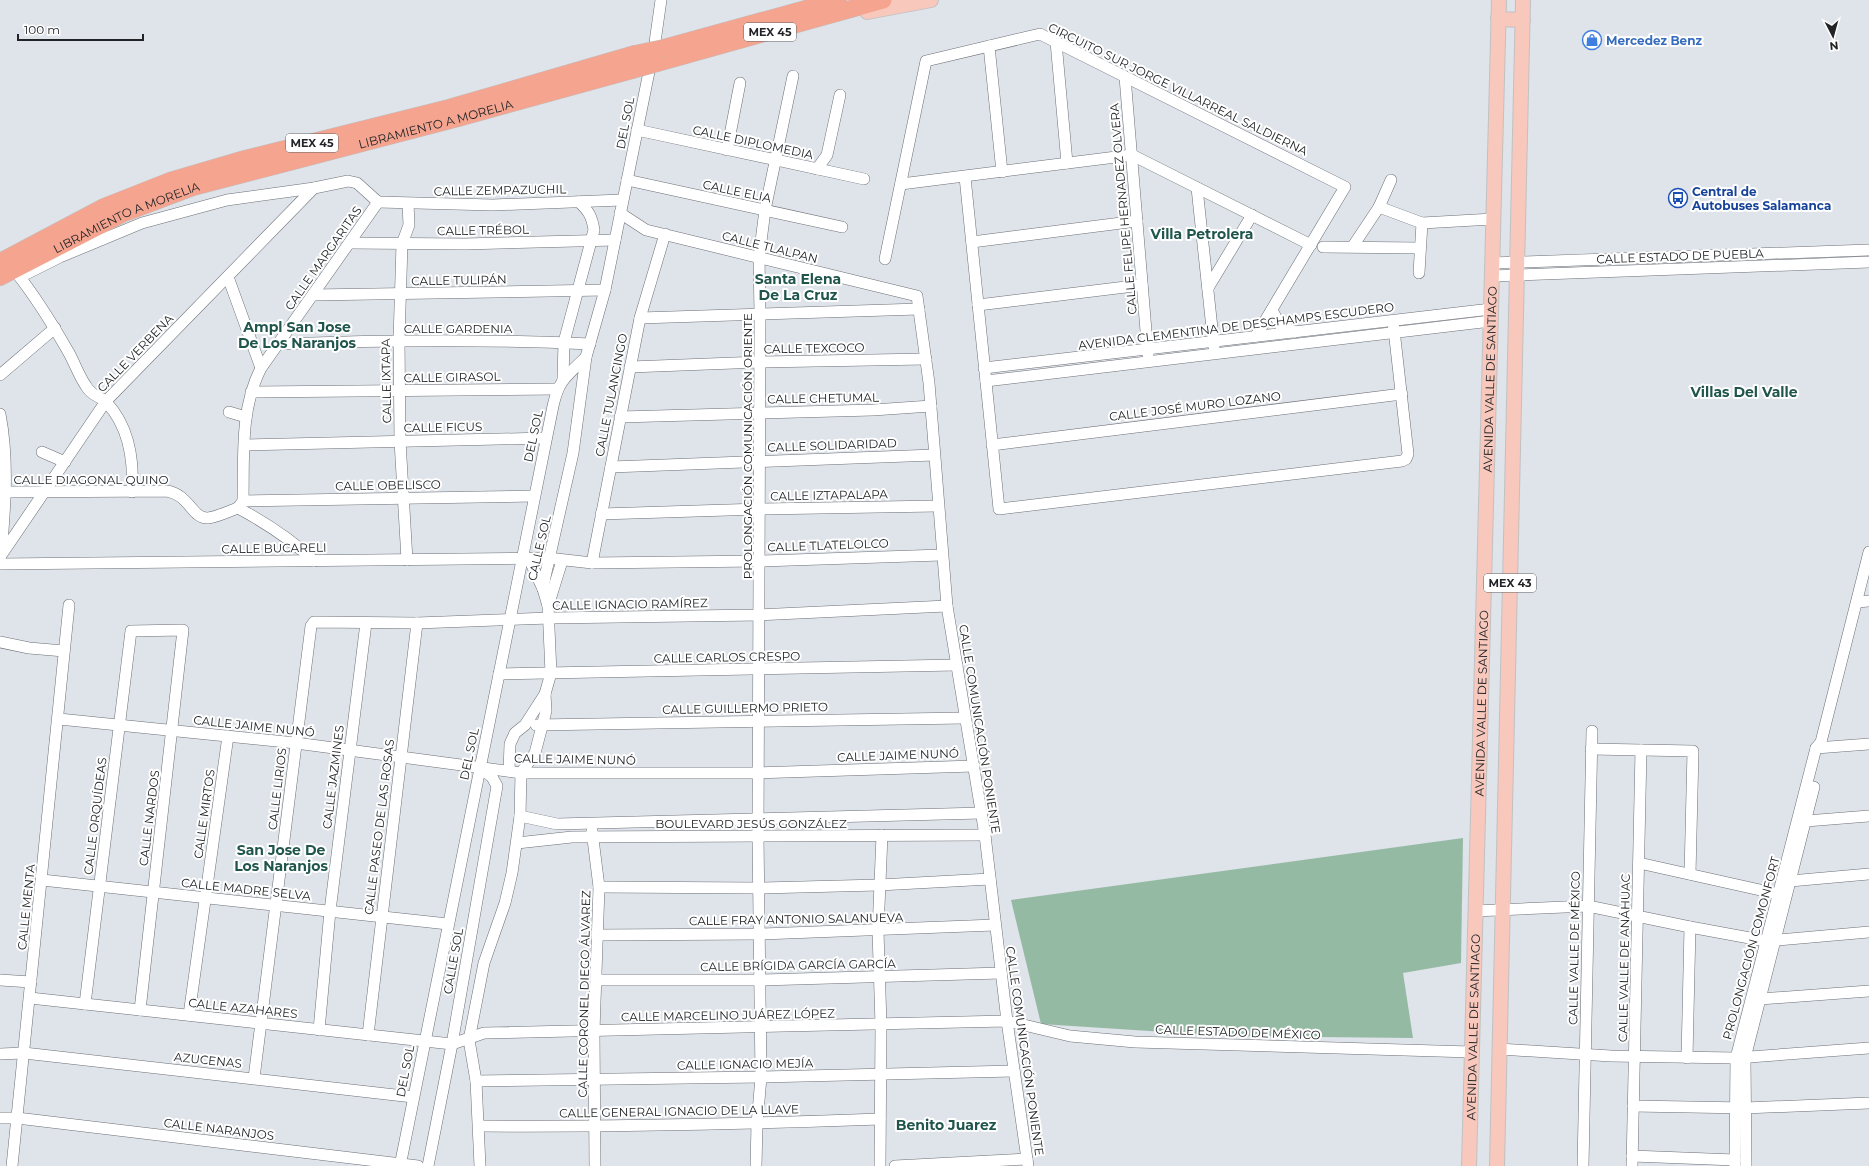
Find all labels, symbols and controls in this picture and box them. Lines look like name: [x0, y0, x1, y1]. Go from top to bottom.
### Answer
scale bar: [18, 16, 143, 42]
north arrow: [1813, 16, 1853, 56]
street label: CIRCUITO SUR JORGE VILLARREAL SALDIERNA: [1046, 19, 1311, 159]
text: 100 m: [24, 22, 60, 37]
road number: MEX 45: [744, 23, 796, 41]
shop icon: Mercedez Benz: [1581, 29, 1603, 51]
place label: Mercedez Benz: [1606, 33, 1702, 48]
text: N: [1829, 39, 1839, 53]
street label: LIBRAMIENTO A MORELIA: [357, 96, 515, 151]
street label: DEL SOL: [613, 96, 637, 150]
street label: CALLE FELIPE HERNADEZ OLVERA: [1106, 102, 1140, 315]
street label: CALLE DIPLOMEDIA: [691, 122, 815, 162]
road number: MEX 45: [286, 134, 338, 152]
street label: CALLE ELIA: [701, 176, 773, 206]
street label: LIBRAMIENTO A MORELIA: [50, 178, 201, 256]
street label: CALLE ZEMPAZUCHIL: [434, 181, 566, 199]
place label: Central de Autobuses Salamanca: [1691, 184, 1831, 213]
bus stop icon: Central de Autobuses Salamanca: [1667, 187, 1689, 209]
street label: CALLE MARGARITAS: [281, 203, 365, 313]
street label: CALLE TRÉBOL: [437, 222, 529, 238]
district label: Villa Petrolera: [1150, 225, 1253, 243]
street label: CALLE TLALPAN: [721, 228, 819, 266]
street label: CALLE ESTADO DE PUEBLA: [1596, 246, 1764, 266]
district label: Santa Elena De La Cruz: [755, 270, 841, 304]
street label: CALLE TULIPÁN: [411, 272, 507, 288]
street label: AVENIDA VALLE DE SANTIAGO: [1479, 286, 1499, 473]
street label: AVENIDA CLEMENTINA DE DESCHAMPS ESCUDERO: [1077, 299, 1395, 353]
street label: CALLE VERBENA: [94, 311, 176, 395]
street label: PROLONGACIÓN COMUNICACIÓN ORIENTE: [740, 313, 755, 579]
district label: Ampl San Jose De Los Naranjos: [238, 318, 357, 352]
street label: CALLE GARDENIA: [404, 321, 513, 336]
street label: CALLE TULANCINGO: [592, 332, 630, 458]
street label: CALLE IXTAPA: [378, 338, 394, 424]
street label: CALLE TEXCOCO: [763, 340, 865, 356]
street label: CALLE GIRASOL: [403, 369, 501, 385]
district label: Villas Del Valle: [1689, 383, 1798, 401]
street label: CALLE JOSÉ MURO LOZANO: [1108, 388, 1282, 424]
street label: CALLE CHETUMAL: [767, 390, 879, 406]
street label: DEL SOL: [520, 409, 546, 463]
street label: CALLE FICUS: [403, 419, 483, 435]
street label: CALLE SOLIDARIDAD: [767, 435, 897, 455]
street label: CALLE DIAGONAL QUINO: [13, 472, 169, 487]
street label: CALLE OBELISCO: [335, 477, 441, 493]
street label: CALLE IZTAPALAPA: [770, 486, 888, 504]
street label: CALLE SOL: [524, 514, 554, 582]
street label: CALLE TLATELOLCO: [767, 535, 889, 555]
street label: CALLE BUCARELI: [221, 540, 327, 556]
road number: MEX 43: [1484, 574, 1536, 592]
street label: CALLE IGNACIO RAMÍREZ: [552, 595, 708, 613]
street label: AVENIDA VALLE DE SANTIAGO: [1471, 610, 1491, 797]
street label: CALLE COMUNICACIÓN PONIENTE: [956, 623, 1004, 835]
street label: CALLE CARLOS CRESPO: [654, 648, 800, 666]
street label: CALLE GUILLERMO PRIETO: [662, 699, 828, 717]
street label: CALLE JAIME NUNÓ: [193, 712, 315, 740]
street label: CALLE JAZMINES: [319, 724, 347, 830]
street label: DEL SOL: [456, 727, 482, 781]
street label: CALLE PASEO DE LAS ROSAS: [361, 738, 397, 916]
street label: CALLE JAIME NUNÓ: [837, 745, 959, 765]
street label: CALLE LIRIOS: [265, 747, 289, 831]
street label: CALLE JAIME NUNÓ: [514, 750, 636, 768]
street label: CALLE ORQUÍDEAS: [80, 756, 110, 876]
street label: CALLE MIRTOS: [190, 768, 218, 860]
street label: CALLE NARDOS: [136, 769, 162, 867]
street label: BOULEVARD JESÚS GONZÁLEZ: [655, 816, 847, 831]
district label: San Jose De Los Naranjos: [234, 841, 328, 875]
street label: PROLONGACIÓN COMONFORT: [1719, 855, 1783, 1041]
street label: CALLE MENTA: [14, 863, 38, 951]
street label: CALLE VALLE DE MÉXICO: [1565, 871, 1583, 1025]
street label: CALLE VALLE DE ANÁHUAC: [1615, 873, 1633, 1042]
street label: CALLE MADRE SELVA: [180, 875, 312, 903]
street label: CALLE CORONEL DIEGO ÁLVAREZ: [575, 890, 593, 1098]
street label: CALLE FRAY ANTONIO SALANUEVA: [689, 910, 904, 928]
street label: CALLE SOL: [440, 927, 466, 995]
street label: AVENIDA VALLE DE SANTIAGO: [1463, 934, 1482, 1120]
street label: CALLE COMUNICACIÓN PONIENTE: [1003, 945, 1047, 1157]
street label: CALLE BRÍGIDA GARCÍA GARCÍA: [700, 956, 896, 974]
street label: CALLE AZAHARES: [188, 995, 298, 1021]
street label: CALLE MARCELINO JUÁREZ LÓPEZ: [621, 1006, 835, 1024]
street label: CALLE ESTADO DE MÉXICO: [1155, 1022, 1321, 1042]
street label: DEL SOL: [393, 1044, 417, 1098]
street label: AZUCENAS: [173, 1049, 243, 1071]
street label: CALLE IGNACIO MEJÍA: [677, 1055, 814, 1073]
street label: CALLE GENERAL IGNACIO DE LA LLAVE: [559, 1101, 799, 1121]
street label: CALLE NARANJOS: [163, 1115, 275, 1143]
district label: Benito Juarez: [896, 1116, 997, 1134]

